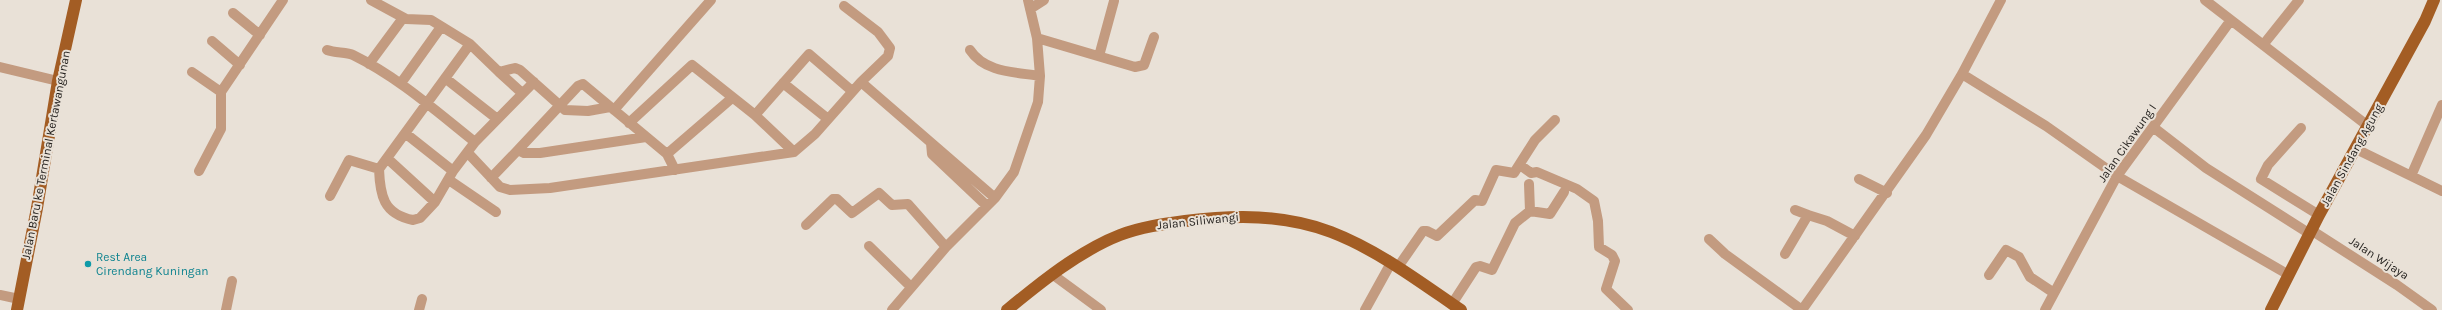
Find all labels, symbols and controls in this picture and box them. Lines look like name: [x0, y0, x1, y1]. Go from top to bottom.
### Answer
street label: Jalan Baru ke Terminal Kertawangunan: [19, 49, 73, 261]
street label: Jalan Cikawung I: [2095, 101, 2159, 185]
street label: Jalan Sindang Agung: [2318, 101, 2386, 209]
street label: Jalan Siliwangi: [1156, 210, 1240, 232]
street label: Jalan Wijaya: [2347, 234, 2411, 282]
place label: Rest Area Cirendang Kuningan: [96, 250, 209, 278]
marker: Rest Area Cirendang Kuningan: [83, 259, 93, 269]

